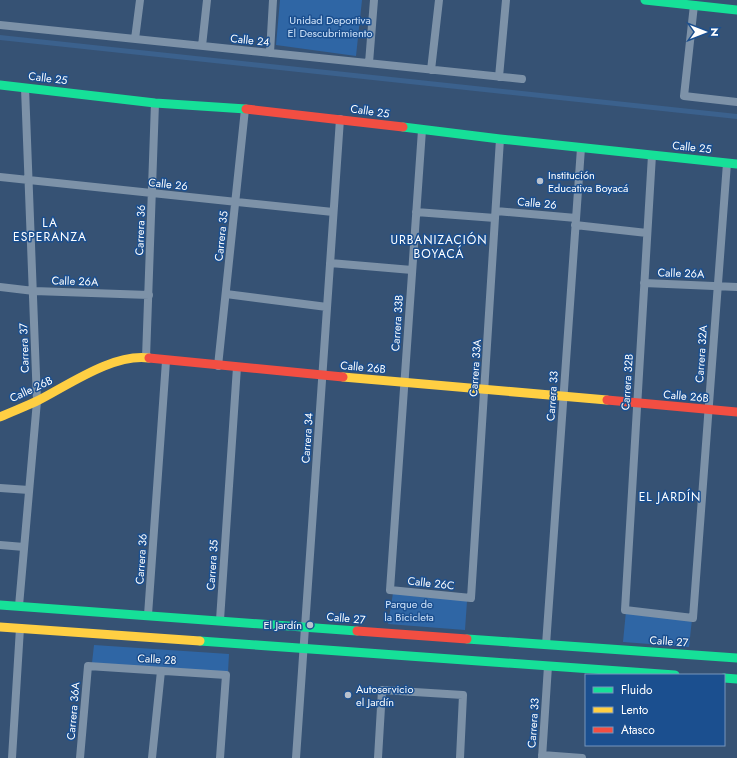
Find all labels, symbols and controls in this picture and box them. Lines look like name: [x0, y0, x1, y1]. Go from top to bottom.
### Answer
park label: Unidad Deportiva El Descubrimiento: [288, 12, 372, 41]
north arrow: [685, 12, 725, 52]
text: N: [707, 28, 723, 36]
street label: Calle 24: [230, 30, 271, 50]
street label: Calle 25: [28, 68, 68, 88]
street label: Calle 25: [349, 100, 391, 122]
street label: Calle 25: [672, 137, 712, 157]
place label: Institución Educativa Boyacá: [548, 167, 628, 196]
street label: Calle 26: [148, 174, 188, 194]
marker: Institución Educativa Boyacá: [535, 176, 545, 186]
street label: Calle 26: [517, 193, 557, 213]
street label: Carrera 36: [131, 204, 149, 256]
street label: Carrera 35: [210, 210, 232, 262]
district label: LA ESPERANZA: [13, 214, 87, 246]
district label: URBANIZACIÓN BOYACÁ: [391, 231, 487, 263]
street label: Calle 26A: [657, 264, 705, 282]
street label: Calle 26A: [51, 272, 99, 290]
street label: Carrera 33B: [387, 294, 407, 352]
street label: Carrera 37: [15, 323, 33, 373]
street label: Carrera 32A: [691, 324, 711, 383]
street label: Carrera 33A: [465, 338, 485, 397]
street label: Carrera 32B: [617, 353, 637, 411]
street label: Calle 26B: [340, 357, 386, 377]
street label: Carrera 33: [542, 370, 562, 422]
street label: Calle 26B: [7, 372, 55, 406]
street label: Calle 26B: [663, 386, 709, 406]
street label: Carrera 34: [297, 412, 317, 464]
district label: EL JARDÍN: [639, 488, 701, 506]
street label: Carrera 36: [131, 533, 151, 585]
street label: Carrera 35: [202, 539, 222, 591]
street label: Calle 26C: [407, 573, 455, 593]
park label: Parque de la Bicicleta: [384, 596, 434, 625]
street label: Calle 27: [326, 608, 366, 628]
place label: El Jardín: [264, 617, 302, 633]
marker: El Jardín: [305, 620, 315, 630]
street label: Calle 27: [649, 632, 689, 650]
street label: Calle 28: [137, 650, 177, 668]
legend: [585, 674, 725, 746]
street label: Carrera 36A: [63, 681, 84, 741]
place label: Autoservicio el Jardín: [356, 681, 414, 710]
text: Fluido: [621, 681, 653, 699]
marker: Autoservicio el Jardín: [343, 690, 353, 700]
street label: Carrera 33: [523, 697, 543, 749]
text: Lento: [621, 701, 649, 719]
text: Atasco: [621, 721, 655, 739]

